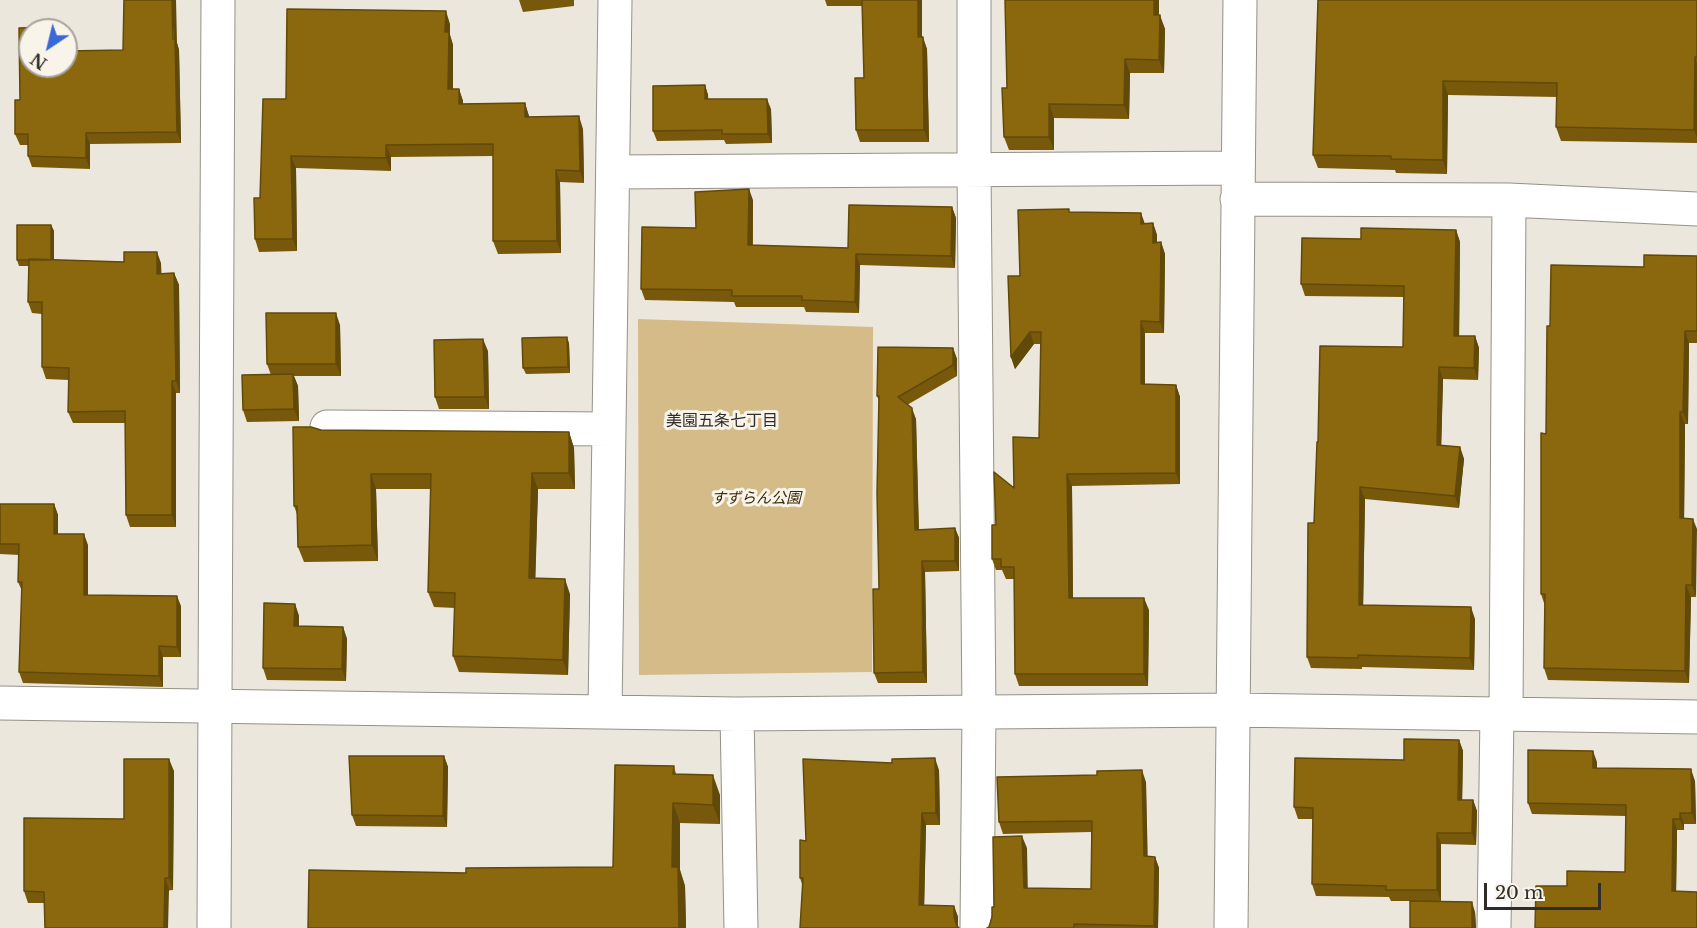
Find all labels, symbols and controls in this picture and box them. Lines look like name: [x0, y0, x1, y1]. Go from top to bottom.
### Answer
north arrow: [18, 18, 78, 78]
text: N: [27, 49, 51, 74]
district label: 美園五条七丁目: [666, 411, 778, 431]
park label: すずらん公園: [711, 490, 801, 508]
scale bar: [1487, 871, 1604, 909]
text: 20 m: [1495, 882, 1543, 904]

